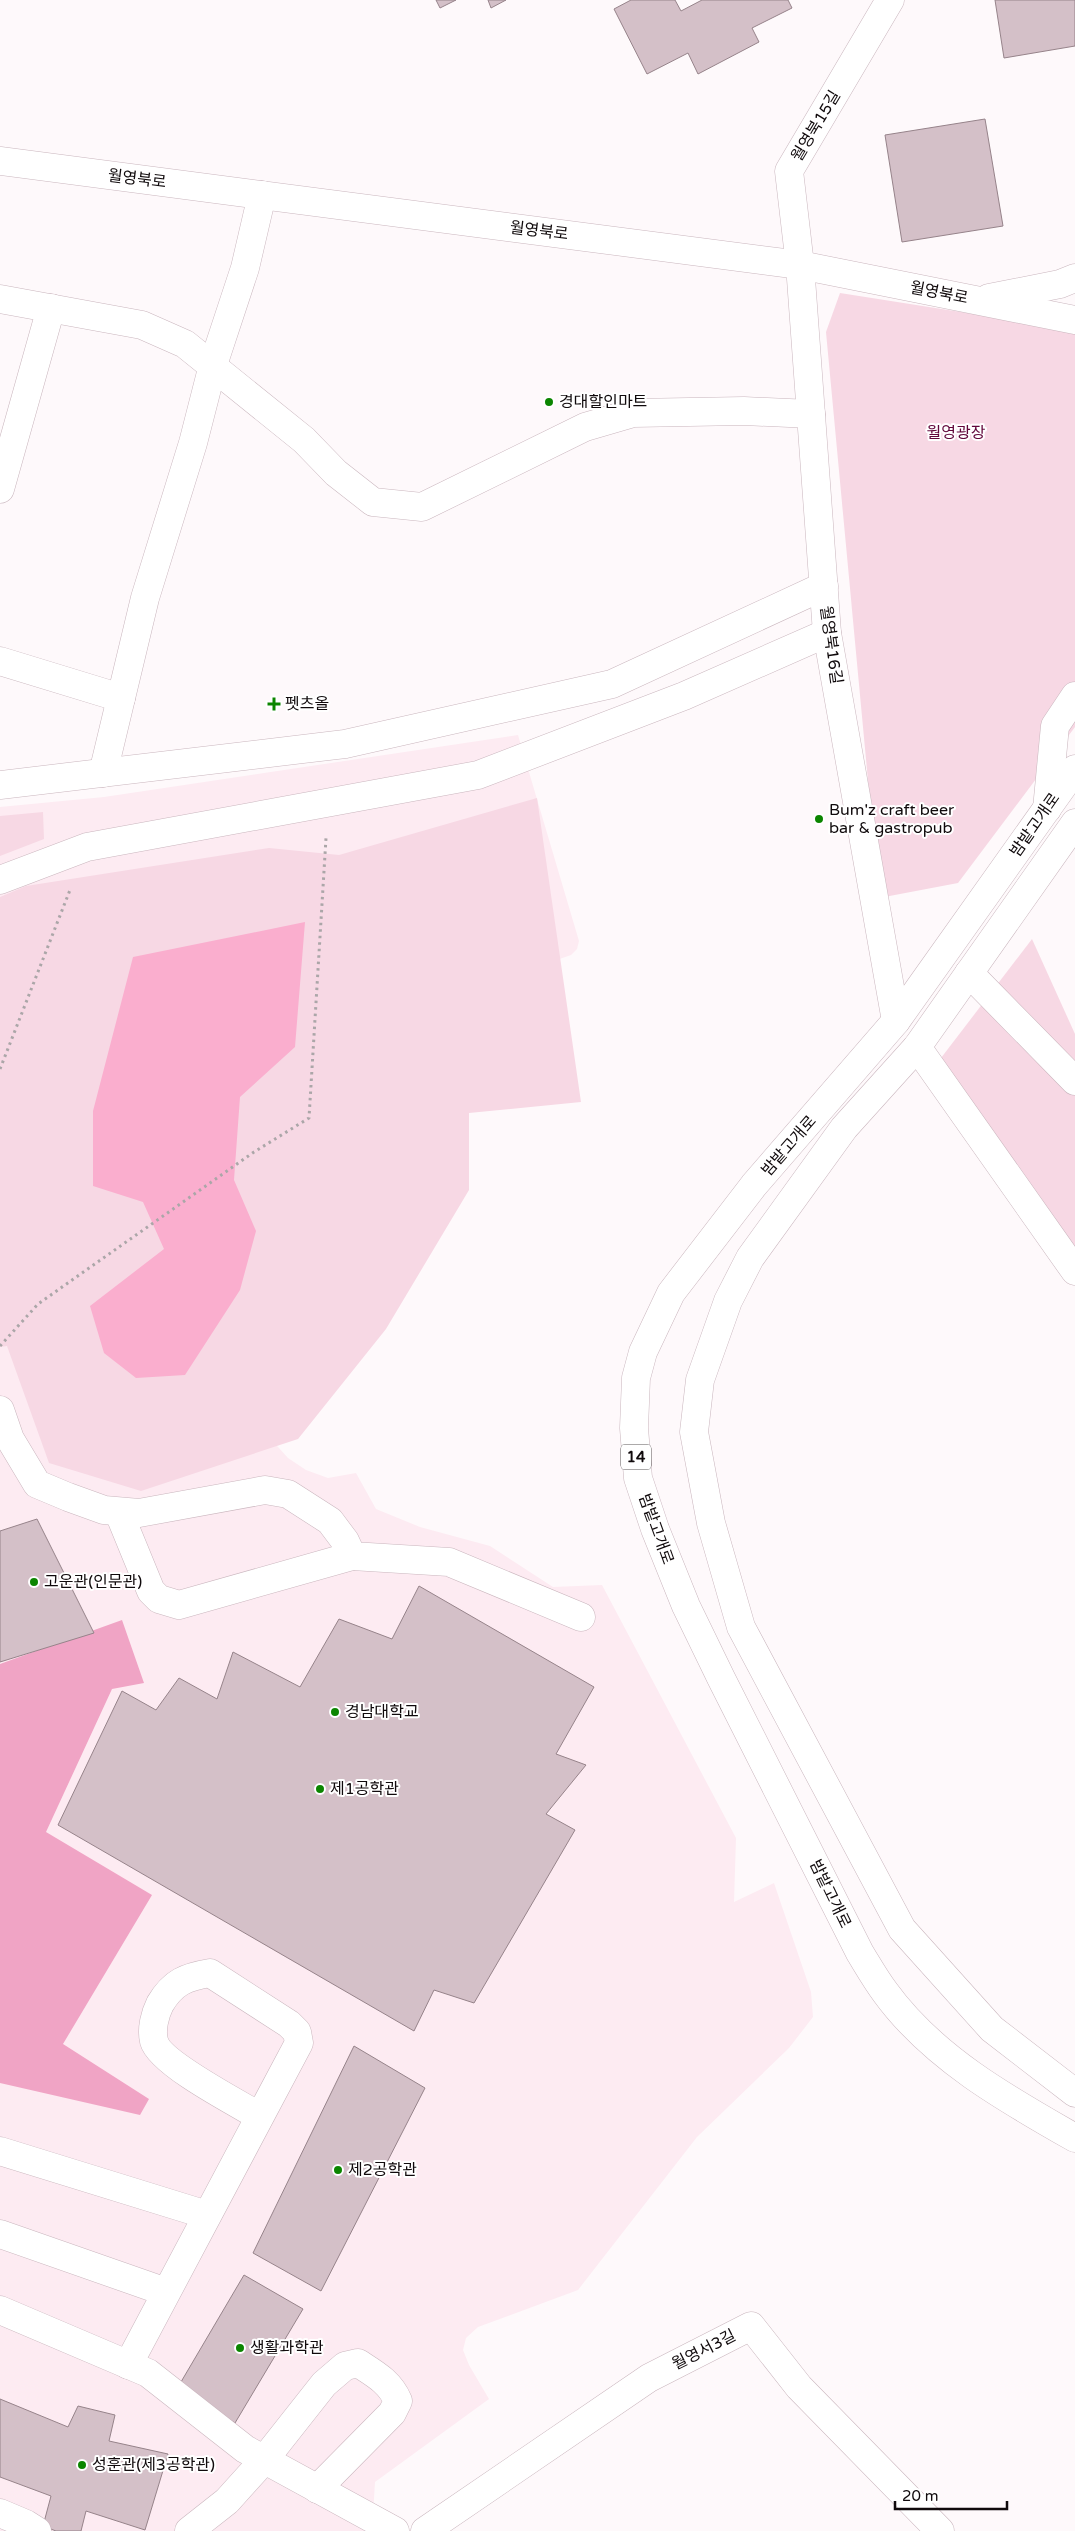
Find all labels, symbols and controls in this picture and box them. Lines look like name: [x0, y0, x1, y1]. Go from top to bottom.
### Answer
street label: 월영북15길: [787, 87, 845, 165]
street label: 월영북로: [107, 165, 168, 193]
street label: 월영북로: [509, 217, 570, 245]
street label: 월영북로: [908, 278, 970, 308]
place label: 경대할인마트: [559, 392, 647, 412]
marker: 경대할인마트: [543, 396, 555, 408]
park label: 월영광장: [927, 423, 986, 443]
street label: 월영북16길: [816, 605, 846, 685]
place label: 펫츠올: [285, 694, 329, 714]
marker: 펫츠올: [267, 697, 281, 711]
street label: 밤밭고개로: [1006, 789, 1064, 861]
place label: Bum'z craft beer bar & gastropub: [829, 800, 955, 838]
marker: Bum'z craft beer bar & gastropub: [813, 813, 825, 825]
street label: 밤밭고개로: [757, 1111, 821, 1180]
road number: 14: [621, 1444, 651, 1470]
street label: 밤밭고개로: [634, 1491, 678, 1567]
place label: 고운관(인문관): [44, 1572, 142, 1592]
marker: 고운관(인문관): [28, 1576, 40, 1588]
place label: 경남대학교: [345, 1702, 419, 1722]
marker: 경남대학교: [329, 1706, 341, 1718]
place label: 제1공학관: [330, 1779, 399, 1799]
marker: 제1공학관: [314, 1783, 326, 1795]
street label: 밤밭고개로: [805, 1857, 855, 1932]
place label: 제2공학관: [348, 2160, 417, 2180]
marker: 제2공학관: [332, 2164, 344, 2176]
street label: 월영서3길: [669, 2325, 739, 2375]
place label: 생활과학관: [250, 2338, 324, 2358]
marker: 생활과학관: [234, 2342, 246, 2354]
place label: 성훈관(제3공학관): [92, 2455, 215, 2475]
marker: 성훈관(제3공학관): [76, 2459, 88, 2471]
scale bar: [895, 2478, 1008, 2510]
text: 20 m: [902, 2487, 939, 2505]

